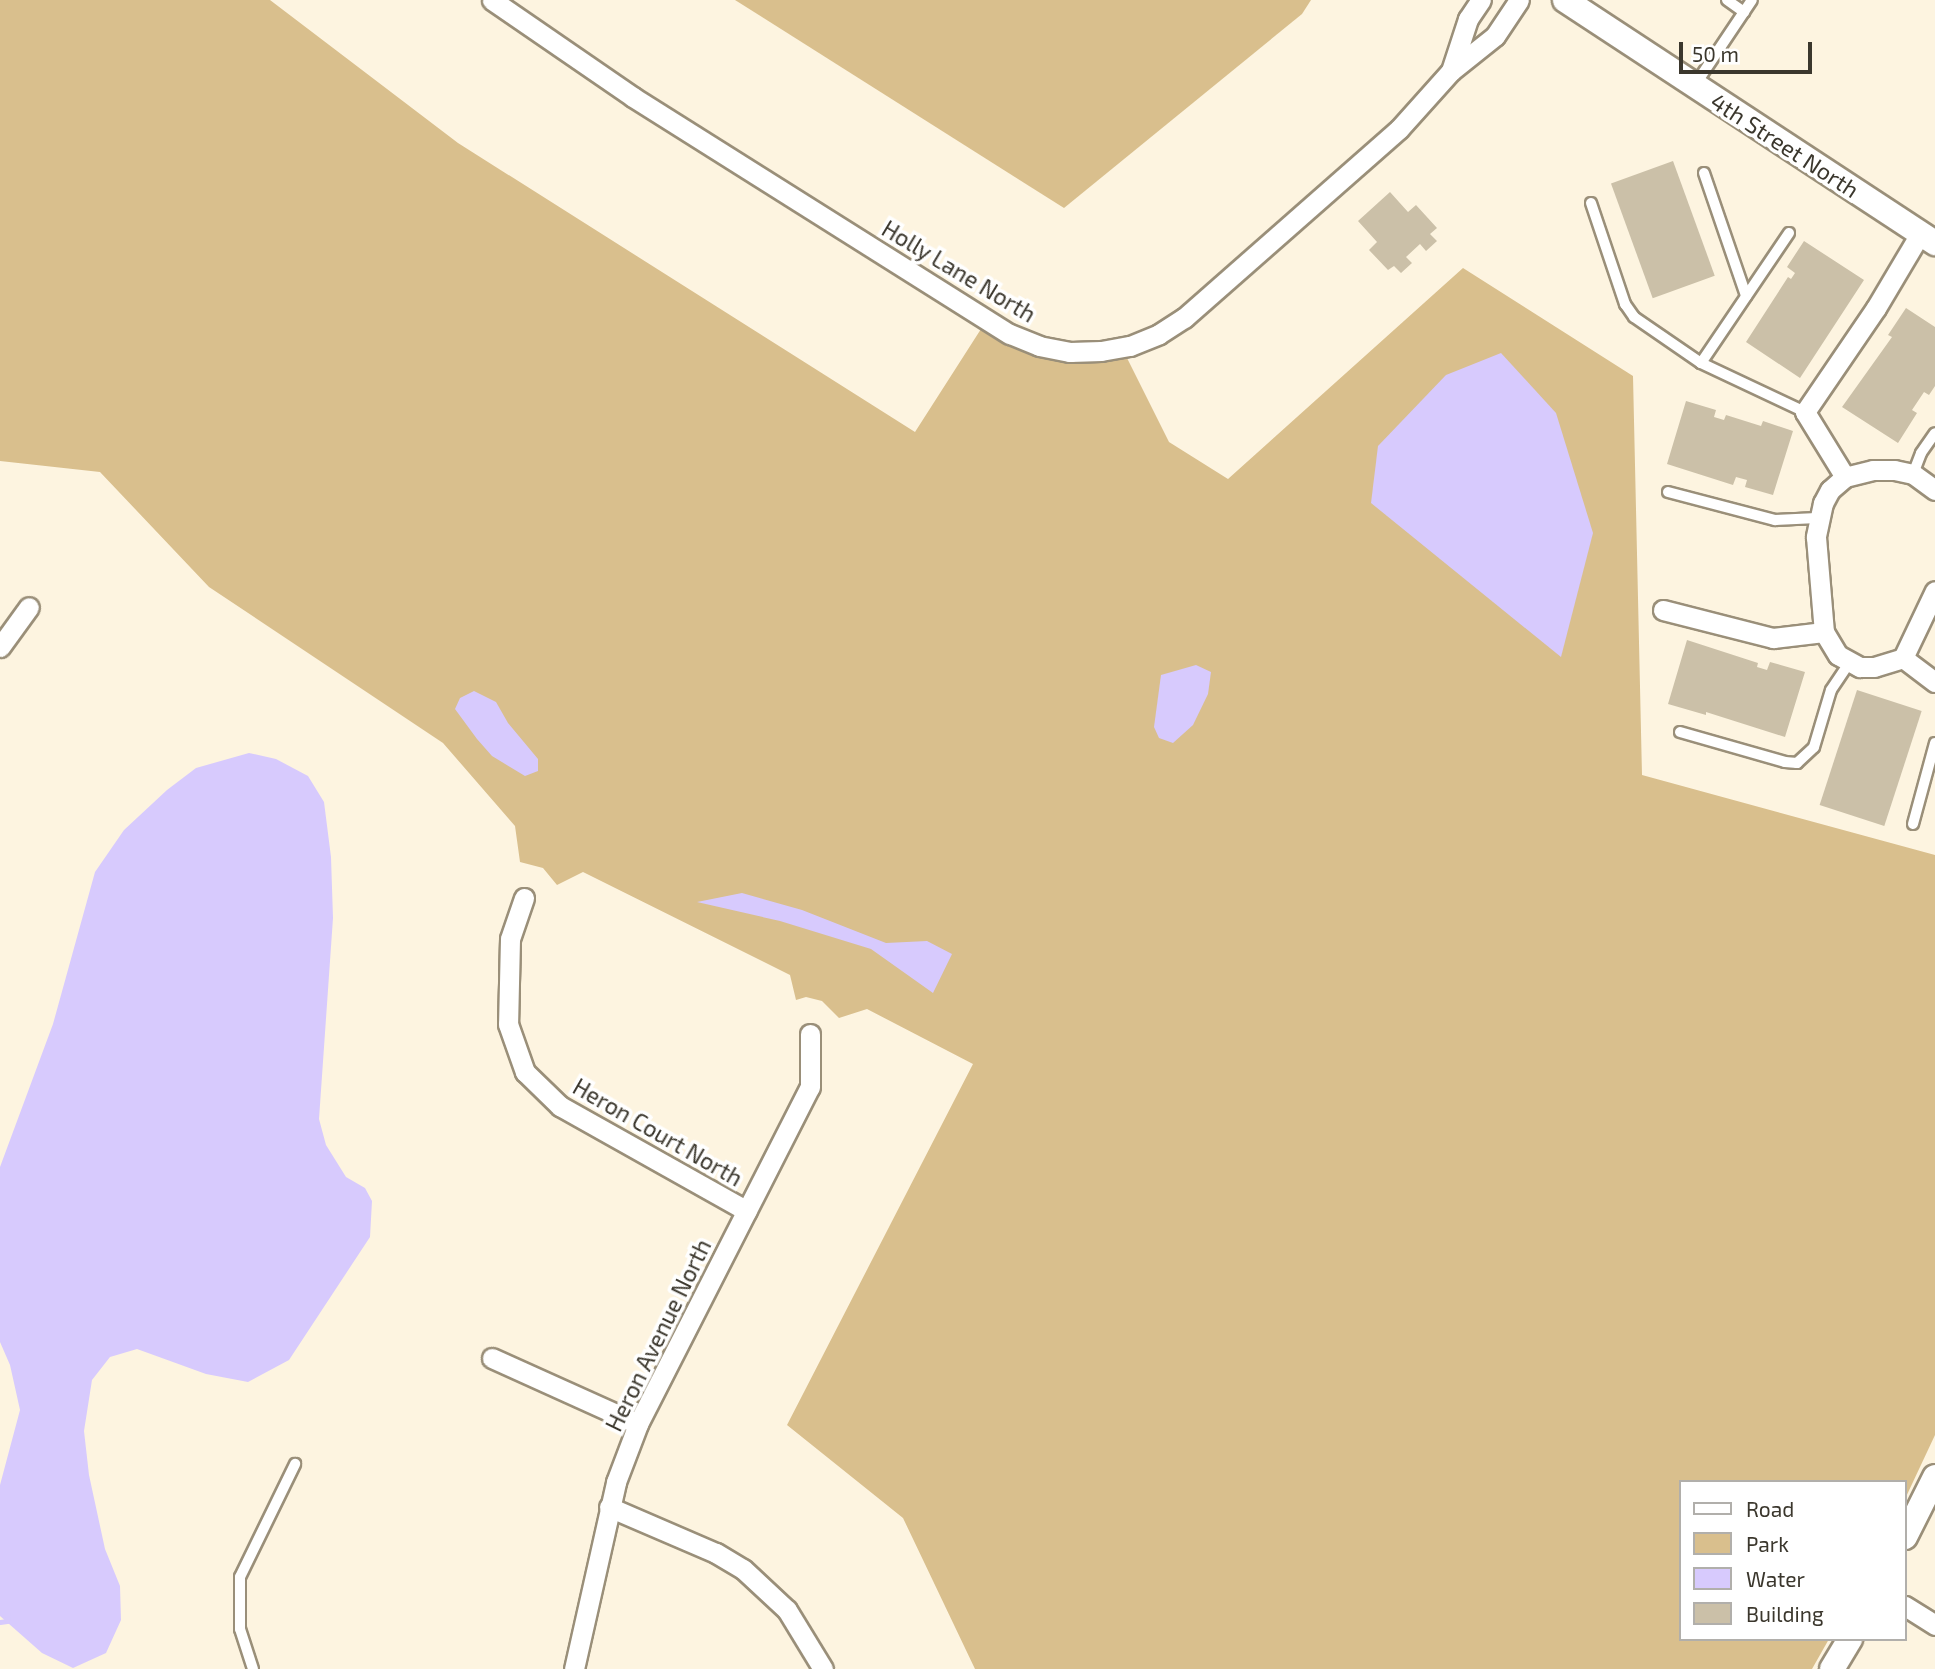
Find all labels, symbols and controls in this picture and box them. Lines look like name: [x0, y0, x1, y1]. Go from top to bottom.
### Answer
scale bar: [1683, 28, 1816, 72]
text: 50 m: [1692, 41, 1739, 66]
street label: 4th Street North: [1706, 87, 1864, 203]
street label: Holly Lane North: [877, 214, 1041, 328]
street label: Heron Court North: [568, 1072, 748, 1192]
street label: Heron Avenue North: [599, 1234, 717, 1436]
legend: [1680, 1480, 1907, 1641]
text: Road: [1746, 1496, 1794, 1521]
text: Park: [1746, 1531, 1789, 1556]
text: Water: [1746, 1566, 1805, 1591]
text: Building: [1746, 1601, 1824, 1626]

